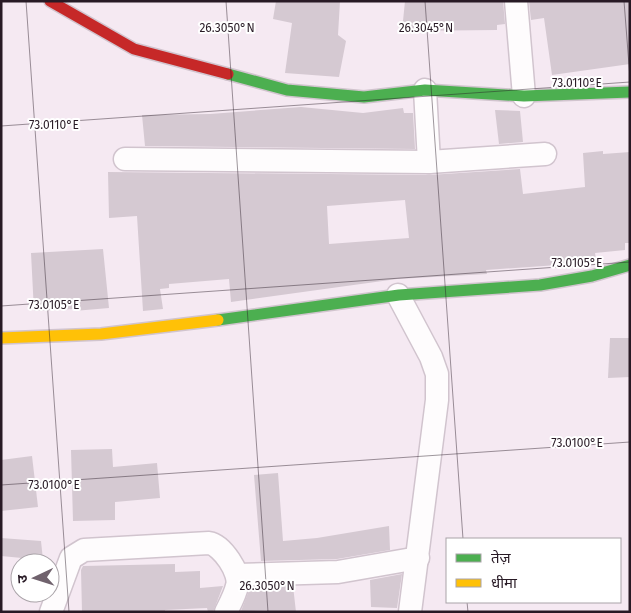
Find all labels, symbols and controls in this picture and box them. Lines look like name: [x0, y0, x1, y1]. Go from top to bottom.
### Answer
text: 26.3050°N: [199, 21, 255, 35]
text: 26.3045°N: [399, 21, 453, 35]
text: 73.0110°E: [552, 76, 602, 90]
text: 73.0110°E: [29, 118, 79, 132]
text: 73.0105°E: [552, 256, 602, 270]
text: 73.0105°E: [29, 298, 79, 312]
text: 73.0100°E: [551, 436, 603, 450]
text: 73.0100°E: [28, 478, 80, 492]
legend: [446, 538, 621, 603]
text: तेज़: [491, 549, 512, 567]
north arrow: [10, 553, 60, 603]
text: उ: [14, 573, 31, 584]
text: धीमा: [491, 574, 518, 592]
text: 26.3050°N: [239, 579, 295, 593]

